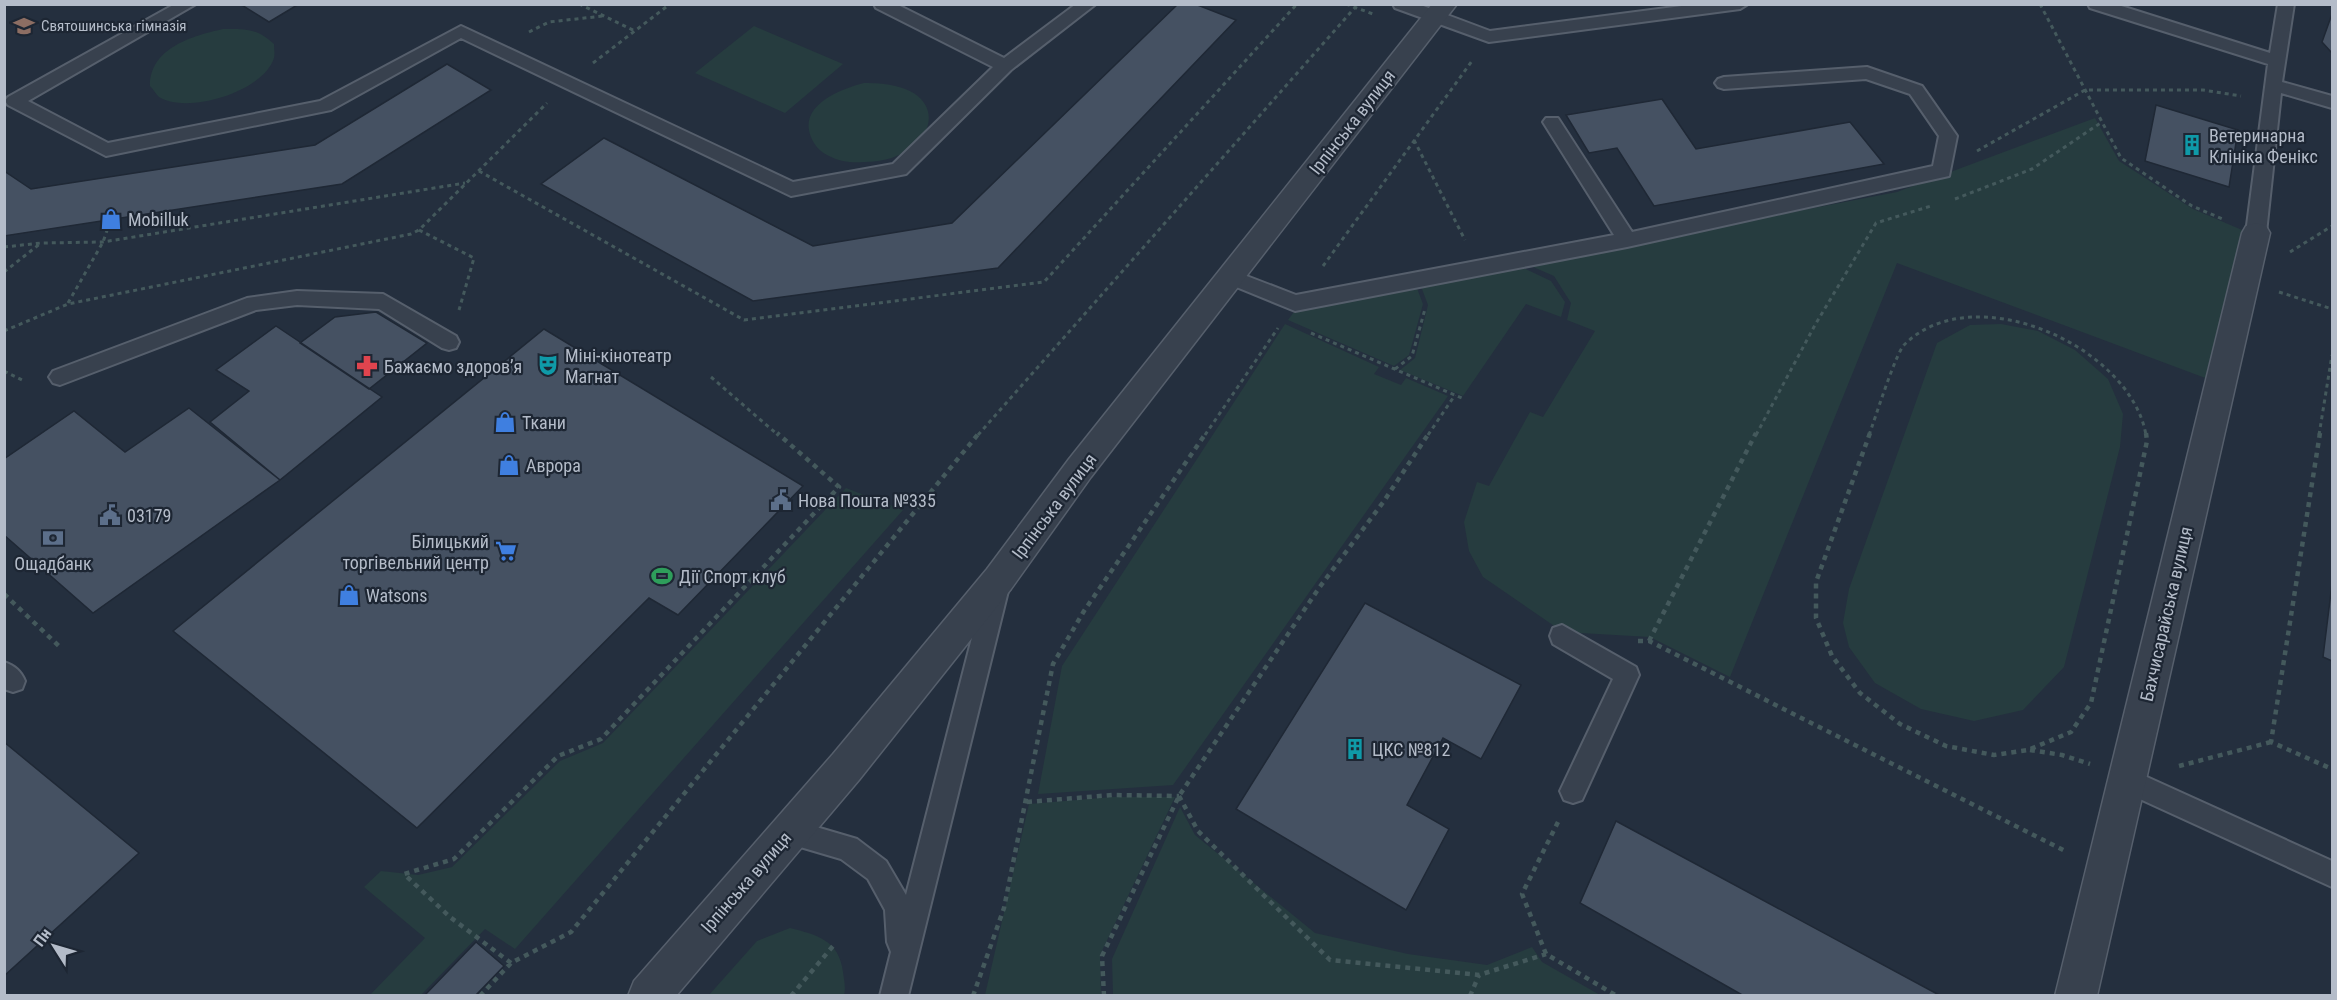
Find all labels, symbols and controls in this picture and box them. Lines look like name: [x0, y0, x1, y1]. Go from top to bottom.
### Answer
school or university icon: Святошинська гімназія: [12, 14, 36, 38]
place label: Святошинська гімназія: [41, 17, 187, 35]
street label: Ірпінська вулиця: [1305, 66, 1399, 178]
place label: Ветеринарна Клініка Фенікс: [2209, 125, 2318, 167]
building icon: Ветеринарна Клініка Фенікс: [2180, 133, 2204, 157]
shop icon: Mobilluk: [99, 207, 123, 231]
place label: Mobilluk: [128, 209, 189, 230]
place label: Міні-кінотеатр Магнат: [565, 345, 672, 387]
theatre icon: Міні-кінотеатр Магнат: [536, 353, 560, 377]
pharmacy icon: Бажаємо здоровʼя: [355, 354, 379, 378]
place label: Бажаємо здоровʼя: [384, 356, 522, 377]
shop icon: Ткани: [493, 410, 517, 434]
place label: Ткани: [522, 412, 566, 433]
street label: Ірпінська вулиця: [1007, 449, 1101, 563]
shop icon: Аврора: [497, 453, 521, 477]
place label: Аврора: [526, 455, 581, 476]
public building icon: Нова Пошта №335: [769, 488, 793, 512]
place label: Нова Пошта №335: [798, 490, 936, 511]
public building icon: 03179: [98, 503, 122, 527]
place label: 03179: [127, 505, 171, 526]
street label: Бахчисарайська вулиця: [2136, 525, 2196, 703]
bank icon: Ощадбанк: [41, 526, 65, 550]
place label: Білицький торгівельний центр: [342, 531, 489, 573]
supermarket icon: Білицький торгівельний центр: [494, 539, 518, 563]
place label: Ощадбанк: [14, 553, 92, 574]
sports icon: Дії Спорт клуб: [650, 564, 674, 588]
place label: Дії Спорт клуб: [679, 566, 786, 587]
shop icon: Watsons: [337, 583, 361, 607]
place label: Watsons: [366, 585, 428, 606]
building icon: ЦКС №812: [1343, 737, 1367, 761]
place label: ЦКС №812: [1372, 739, 1450, 760]
street label: Ірпінська вулиця: [696, 827, 796, 937]
north arrow: [24, 916, 84, 976]
text: Пн: [29, 924, 55, 950]

